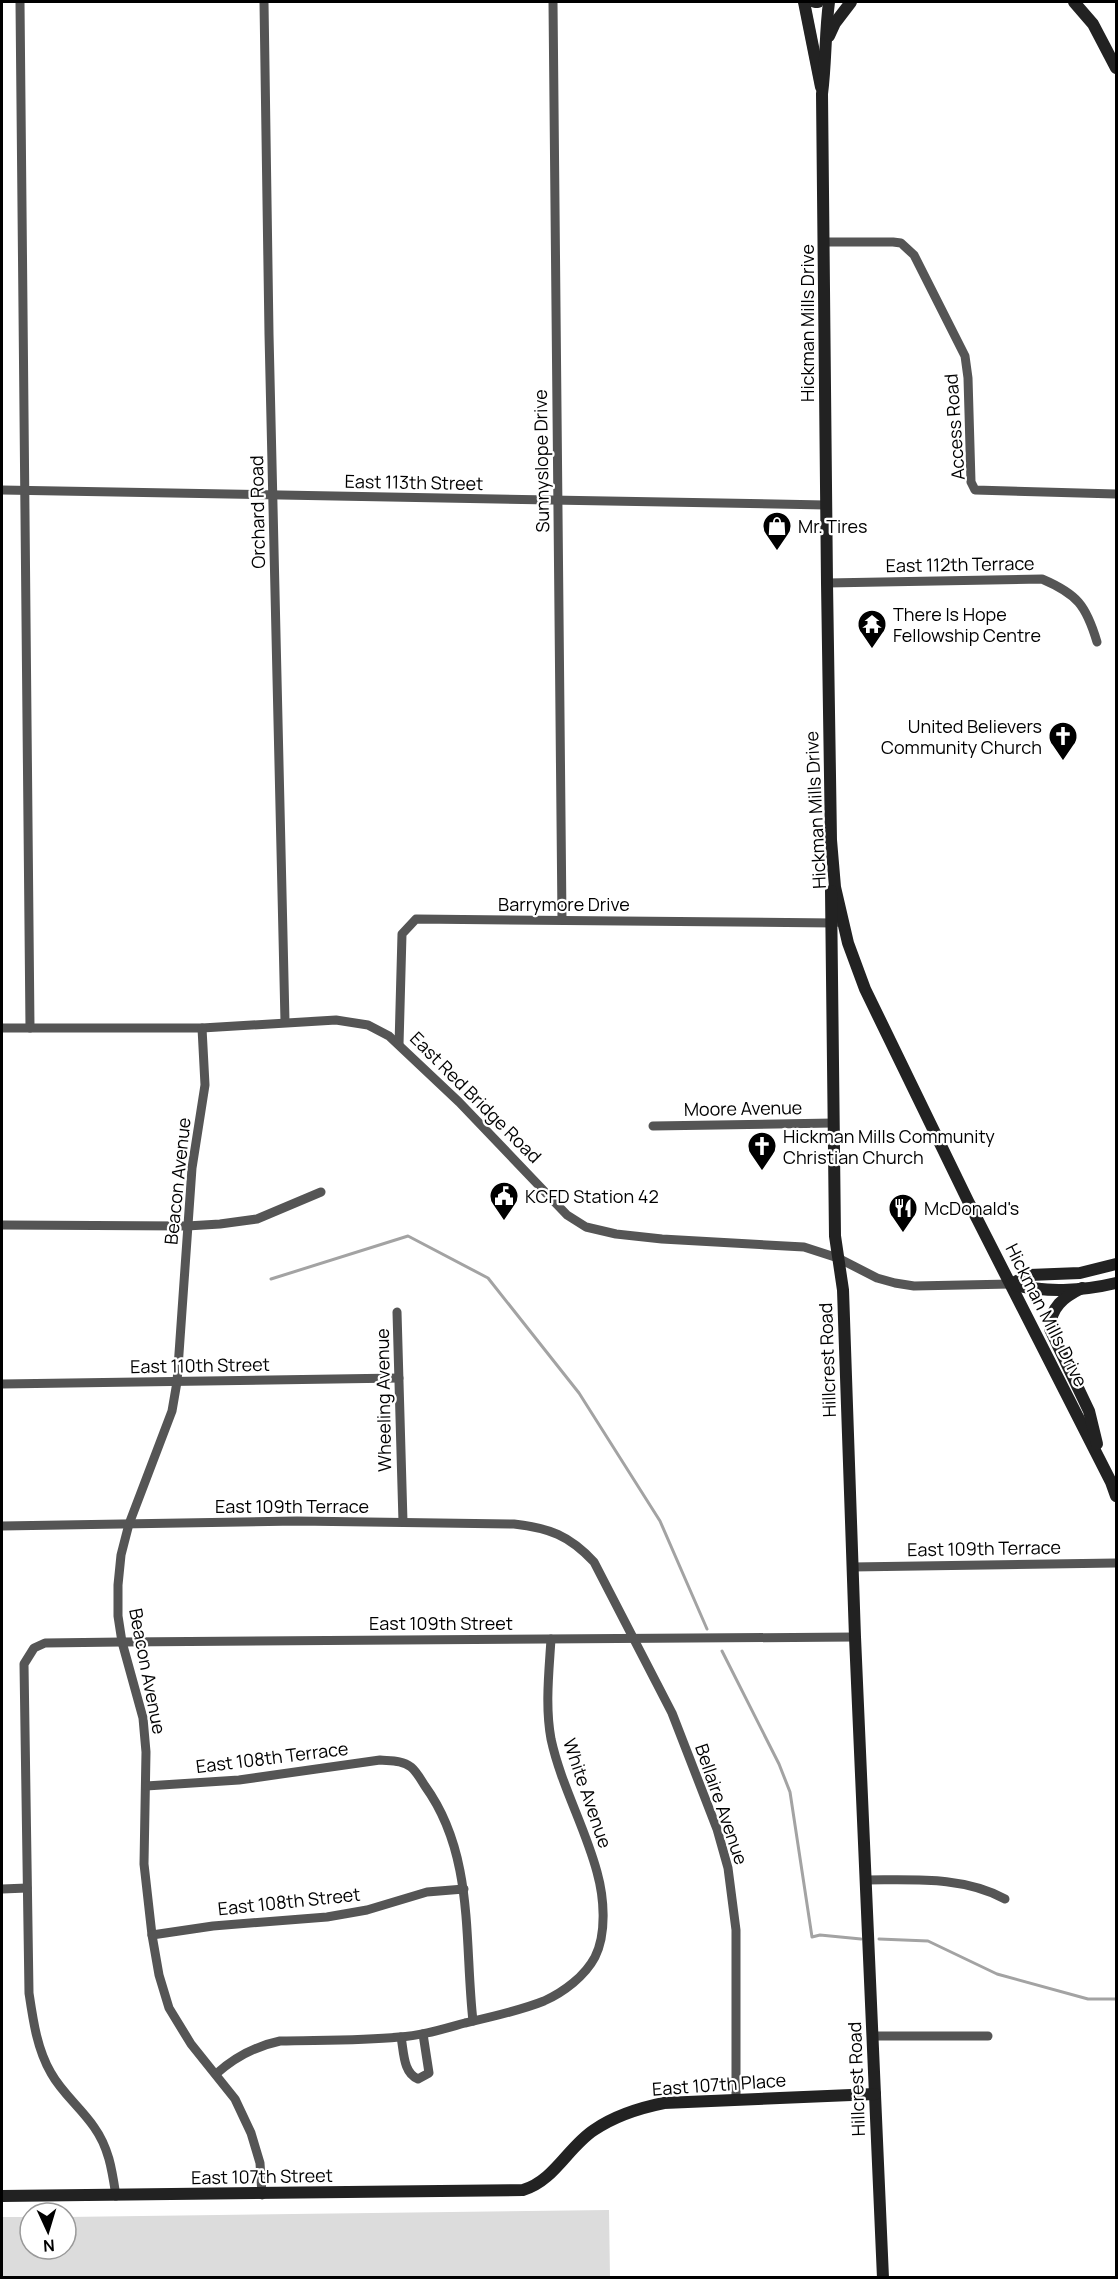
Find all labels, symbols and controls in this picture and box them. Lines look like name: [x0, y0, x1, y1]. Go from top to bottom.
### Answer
street label: Hickman Mills Drive: [795, 244, 819, 402]
street label: Access Road: [938, 373, 970, 481]
street label: Sunnyslope Drive: [528, 389, 554, 533]
street label: Orchard Road: [244, 455, 270, 569]
street label: East 113th Street: [344, 469, 484, 495]
shop icon: Mr. Tires: [761, 510, 793, 552]
place label: Mr. Tires: [798, 514, 868, 538]
street label: East 112th Terrace: [885, 551, 1035, 577]
place label: There Is Hope Fellowship Centre: [893, 602, 1041, 647]
temple icon: There Is Hope Fellowship Centre: [856, 608, 888, 650]
place label: United Believers Community Church: [881, 714, 1042, 759]
church icon: United Believers Community Church: [1047, 720, 1079, 762]
street label: Hickman Mills Drive: [799, 731, 831, 889]
street label: Barrymore Drive: [498, 892, 630, 916]
street label: East Red Bridge Road: [405, 1026, 547, 1168]
street label: Moore Avenue: [684, 1095, 802, 1121]
street label: Beacon Avenue: [158, 1116, 196, 1246]
place label: Hickman Mills Community Christian Church: [783, 1124, 995, 1169]
church icon: Hickman Mills Community Christian Church: [746, 1130, 778, 1172]
public building icon: KCFD Station 42: [488, 1180, 520, 1222]
place label: KCFD Station 42: [525, 1184, 659, 1208]
restaurant icon: McDonald's: [887, 1192, 919, 1234]
place label: McDonald's: [924, 1196, 1019, 1220]
street label: Hickman Mills Drive: [1000, 1239, 1094, 1391]
street label: Hillcrest Road: [813, 1302, 841, 1418]
street label: Wheeling Avenue: [370, 1328, 396, 1472]
street label: East 110th Street: [130, 1352, 270, 1378]
street label: East 109th Terrace: [215, 1494, 369, 1518]
street label: East 109th Terrace: [907, 1535, 1061, 1561]
street label: Beacon Avenue: [124, 1606, 172, 1736]
street label: East 109th Street: [369, 1611, 513, 1635]
street label: White Avenue: [558, 1735, 618, 1851]
street label: East 108th Terrace: [195, 1736, 349, 1778]
street label: Bellaire Avenue: [690, 1740, 754, 1868]
street label: East 108th Street: [216, 1882, 362, 1920]
street label: Hillcrest Road: [842, 2021, 870, 2137]
street label: East 107th Place: [651, 2067, 787, 2101]
street label: East 107th Street: [191, 2163, 333, 2189]
north arrow: [18, 2201, 78, 2261]
text: N: [43, 2235, 56, 2257]

